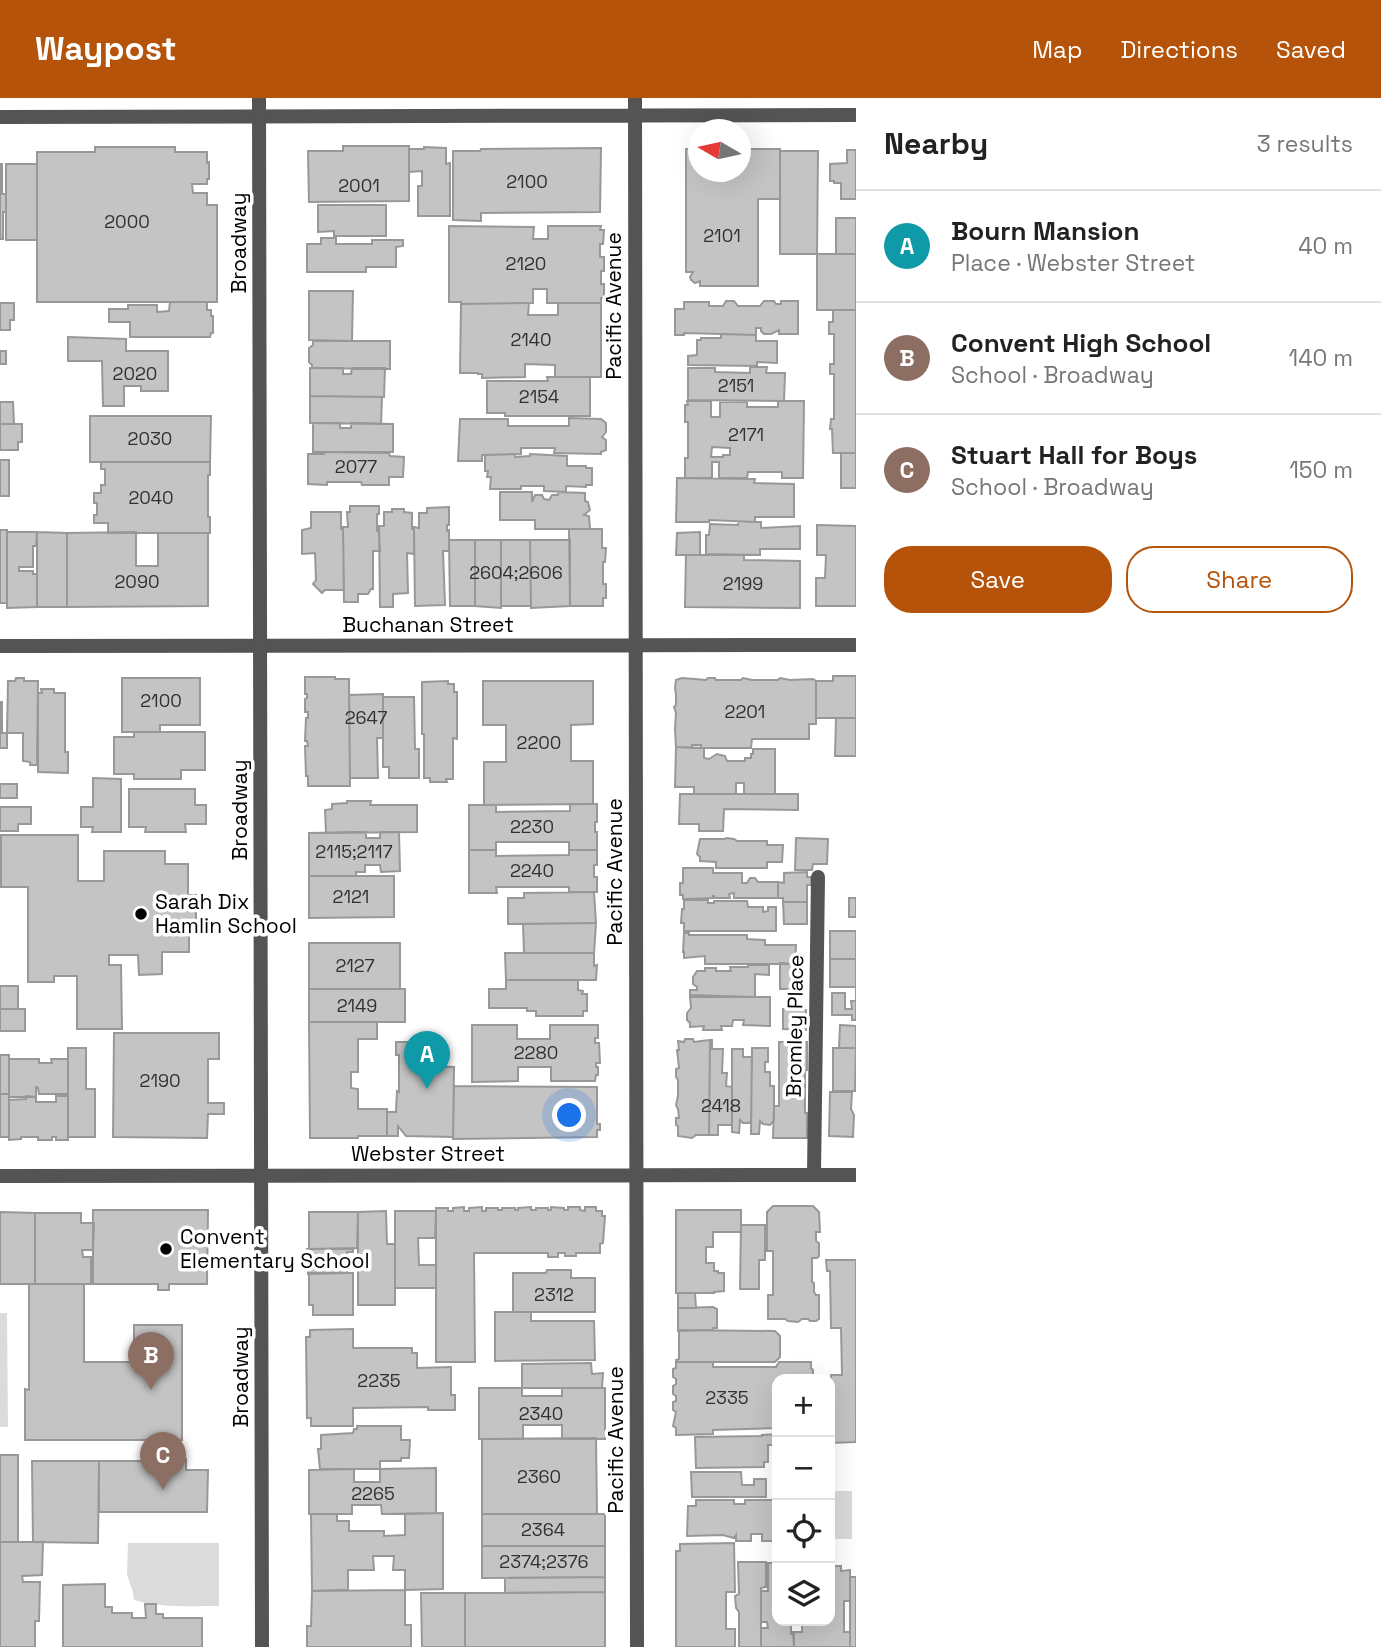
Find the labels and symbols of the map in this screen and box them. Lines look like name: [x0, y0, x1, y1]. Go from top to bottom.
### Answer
north arrow: [688, 119, 751, 182]
house number: 2100: [506, 170, 548, 193]
house number: 2001: [338, 174, 380, 197]
street label: Broadway: [225, 192, 252, 294]
house number: 2000: [104, 210, 150, 233]
house number: 2101: [703, 224, 741, 247]
street label: Pacific Avenue: [600, 232, 627, 380]
house number: 2120: [506, 252, 546, 275]
house number: 2140: [510, 328, 552, 351]
house number: 2020: [113, 362, 157, 385]
house number: 2151: [718, 374, 754, 397]
house number: 2154: [519, 385, 559, 408]
house number: 2171: [728, 423, 764, 446]
house number: 2030: [128, 427, 172, 450]
house number: 2077: [335, 455, 377, 478]
house number: 2040: [128, 486, 174, 509]
house number: 2604;2606: [469, 561, 563, 584]
house number: 2090: [115, 570, 159, 593]
house number: 2199: [723, 572, 763, 595]
street label: Buchanan Street: [342, 611, 514, 638]
house number: 2100: [140, 689, 182, 712]
house number: 2201: [725, 700, 765, 723]
house number: 2647: [345, 706, 387, 729]
house number: 2200: [517, 731, 561, 754]
street label: Broadway: [226, 759, 253, 861]
street label: Pacific Avenue: [601, 798, 628, 946]
house number: 2230: [510, 815, 554, 838]
house number: 2115;2117: [315, 840, 393, 863]
house number: 2240: [510, 859, 554, 882]
house number: 2121: [333, 885, 369, 908]
place label: Sarah Dix Hamlin School: [155, 888, 297, 939]
marker: Sarah Dix Hamlin School: [133, 906, 149, 922]
house number: 2127: [335, 954, 375, 977]
street label: Bromley Place: [780, 954, 809, 1098]
house number: 2149: [337, 994, 377, 1017]
pin: A: [404, 1031, 450, 1089]
house number: 2280: [514, 1041, 558, 1064]
house number: 2190: [140, 1069, 180, 1092]
house number: 2418: [701, 1094, 741, 1117]
your location: [552, 1098, 586, 1132]
street label: Webster Street: [351, 1140, 505, 1167]
place label: Convent Elementary School: [180, 1223, 370, 1274]
marker: Convent Elementary School: [158, 1241, 174, 1257]
house number: 2312: [534, 1283, 574, 1306]
street label: Broadway: [227, 1326, 254, 1428]
pin: B: [128, 1332, 174, 1390]
street label: Pacific Avenue: [602, 1366, 629, 1514]
house number: 2235: [357, 1369, 401, 1392]
house number: 2335: [705, 1386, 749, 1409]
house number: 2340: [519, 1402, 563, 1425]
pin: C: [140, 1432, 186, 1490]
house number: 2360: [517, 1465, 561, 1488]
house number: 2265: [351, 1482, 395, 1505]
house number: 2364: [521, 1518, 565, 1541]
house number: 2374;2376: [499, 1550, 589, 1573]

